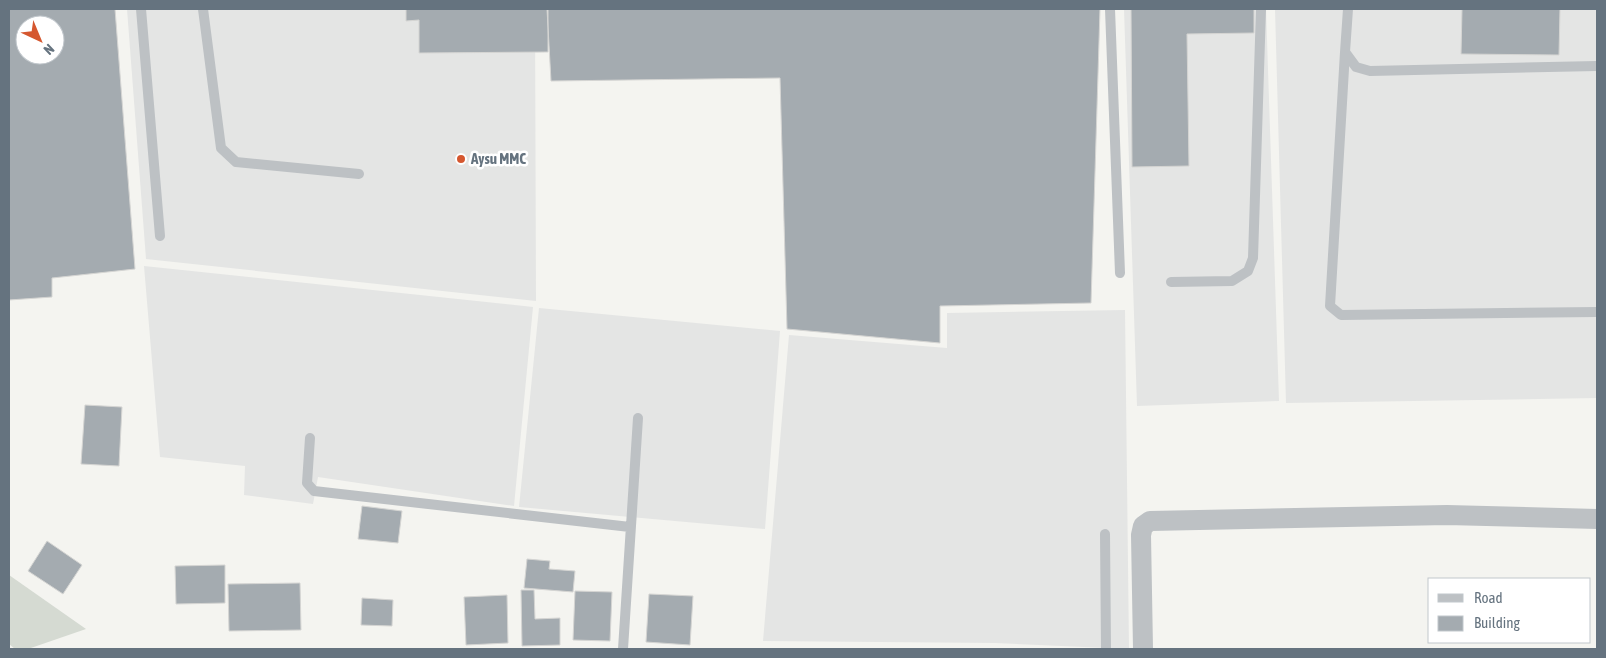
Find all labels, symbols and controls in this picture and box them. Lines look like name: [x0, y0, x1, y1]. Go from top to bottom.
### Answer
north arrow: [15, 15, 65, 65]
text: N: [41, 41, 58, 58]
place label: Aysu MMC: [470, 150, 526, 167]
marker: Aysu MMC: [455, 153, 467, 165]
legend: [1428, 578, 1591, 643]
text: Road: [1474, 589, 1503, 606]
text: Building: [1474, 614, 1520, 631]

